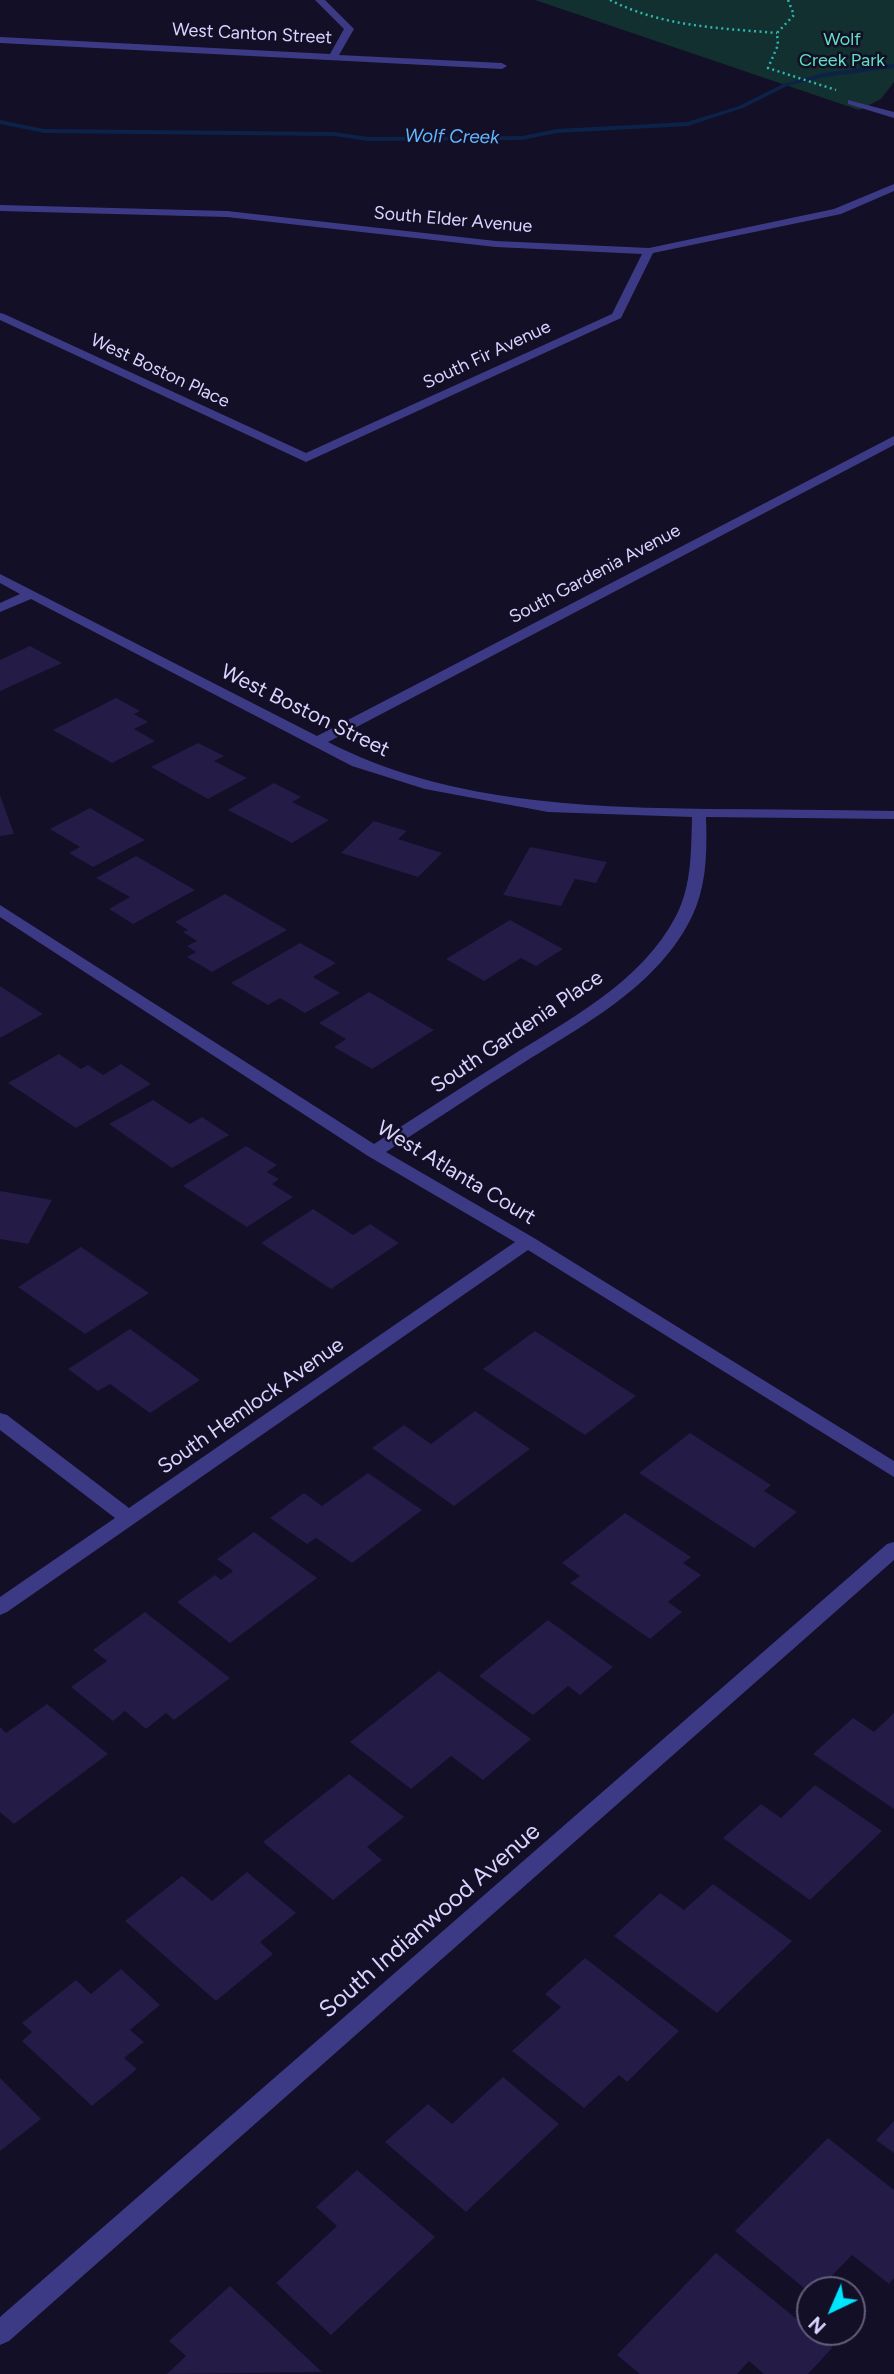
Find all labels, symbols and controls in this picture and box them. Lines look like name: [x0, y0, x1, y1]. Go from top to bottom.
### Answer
street label: West Canton Street: [171, 19, 333, 49]
park label: Wolf Creek Park: [799, 29, 885, 72]
water label: Wolf Creek: [405, 125, 499, 149]
street label: South Elder Avenue: [373, 202, 533, 238]
street label: South Fir Avenue: [420, 316, 554, 394]
street label: West Boston Place: [87, 329, 233, 413]
street label: South Gardenia Avenue: [506, 520, 684, 628]
street label: West Boston Street: [217, 659, 393, 763]
street label: South Gardenia Place: [426, 965, 608, 1099]
street label: West Atlanta Court: [372, 1116, 540, 1230]
street label: South Hemlock Avenue: [153, 1332, 349, 1480]
street label: South Indianwood Avenue: [314, 1817, 546, 2025]
north arrow: [796, 2276, 866, 2346]
text: N: [804, 2312, 831, 2338]

